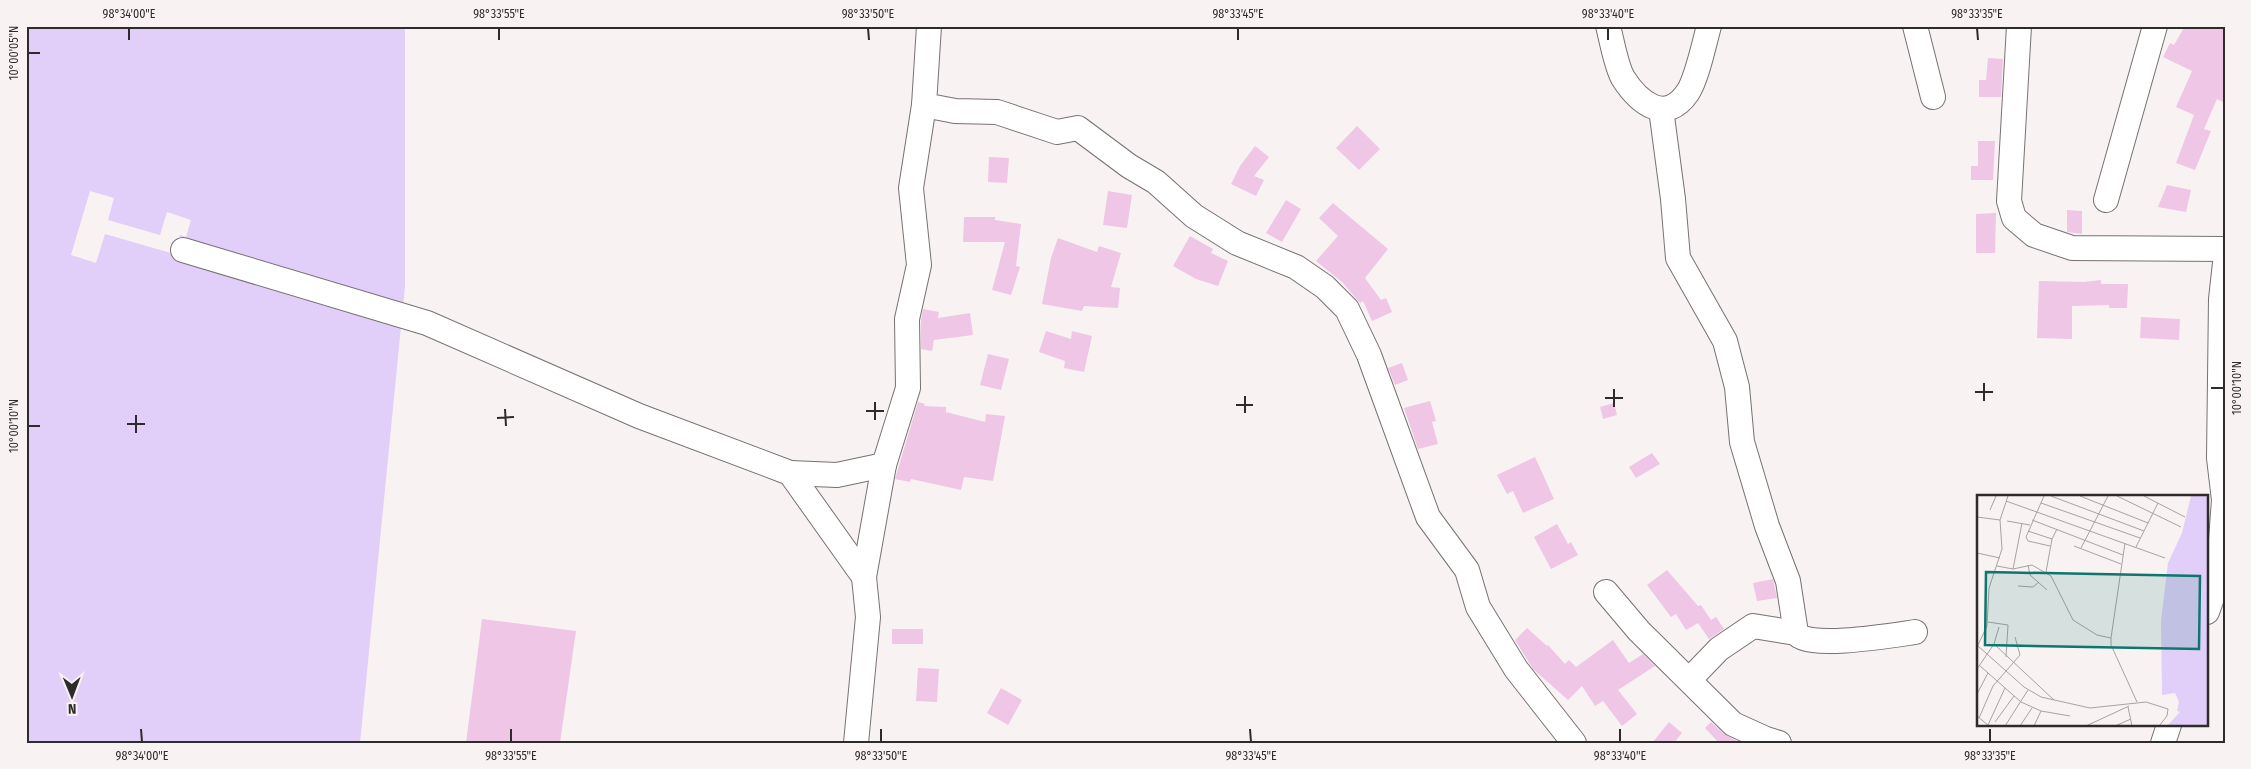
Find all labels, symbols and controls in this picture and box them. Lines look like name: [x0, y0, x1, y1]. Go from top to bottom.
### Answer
text: 98°34'00"E: [103, 7, 156, 21]
text: 98°33'55"E: [473, 7, 525, 21]
text: 98°33'50"E: [842, 7, 895, 21]
text: 98°33'45"E: [1212, 7, 1264, 21]
text: 98°33'40"E: [1582, 7, 1635, 21]
text: 98°33'35"E: [1951, 7, 2003, 21]
text: 10°00'05"N: [7, 26, 21, 80]
text: 10°00'10"N: [2230, 361, 2244, 415]
text: 10°00'10"N: [7, 399, 21, 453]
inset map: [1977, 495, 2208, 726]
north arrow: [48, 672, 98, 722]
text: N: [68, 700, 77, 717]
text: 98°34'00"E: [116, 749, 169, 763]
text: 98°33'55"E: [485, 749, 537, 763]
text: 98°33'50"E: [855, 749, 908, 763]
text: 98°33'45"E: [1225, 749, 1277, 763]
text: 98°33'40"E: [1594, 749, 1647, 763]
text: 98°33'35"E: [1964, 749, 2016, 763]

